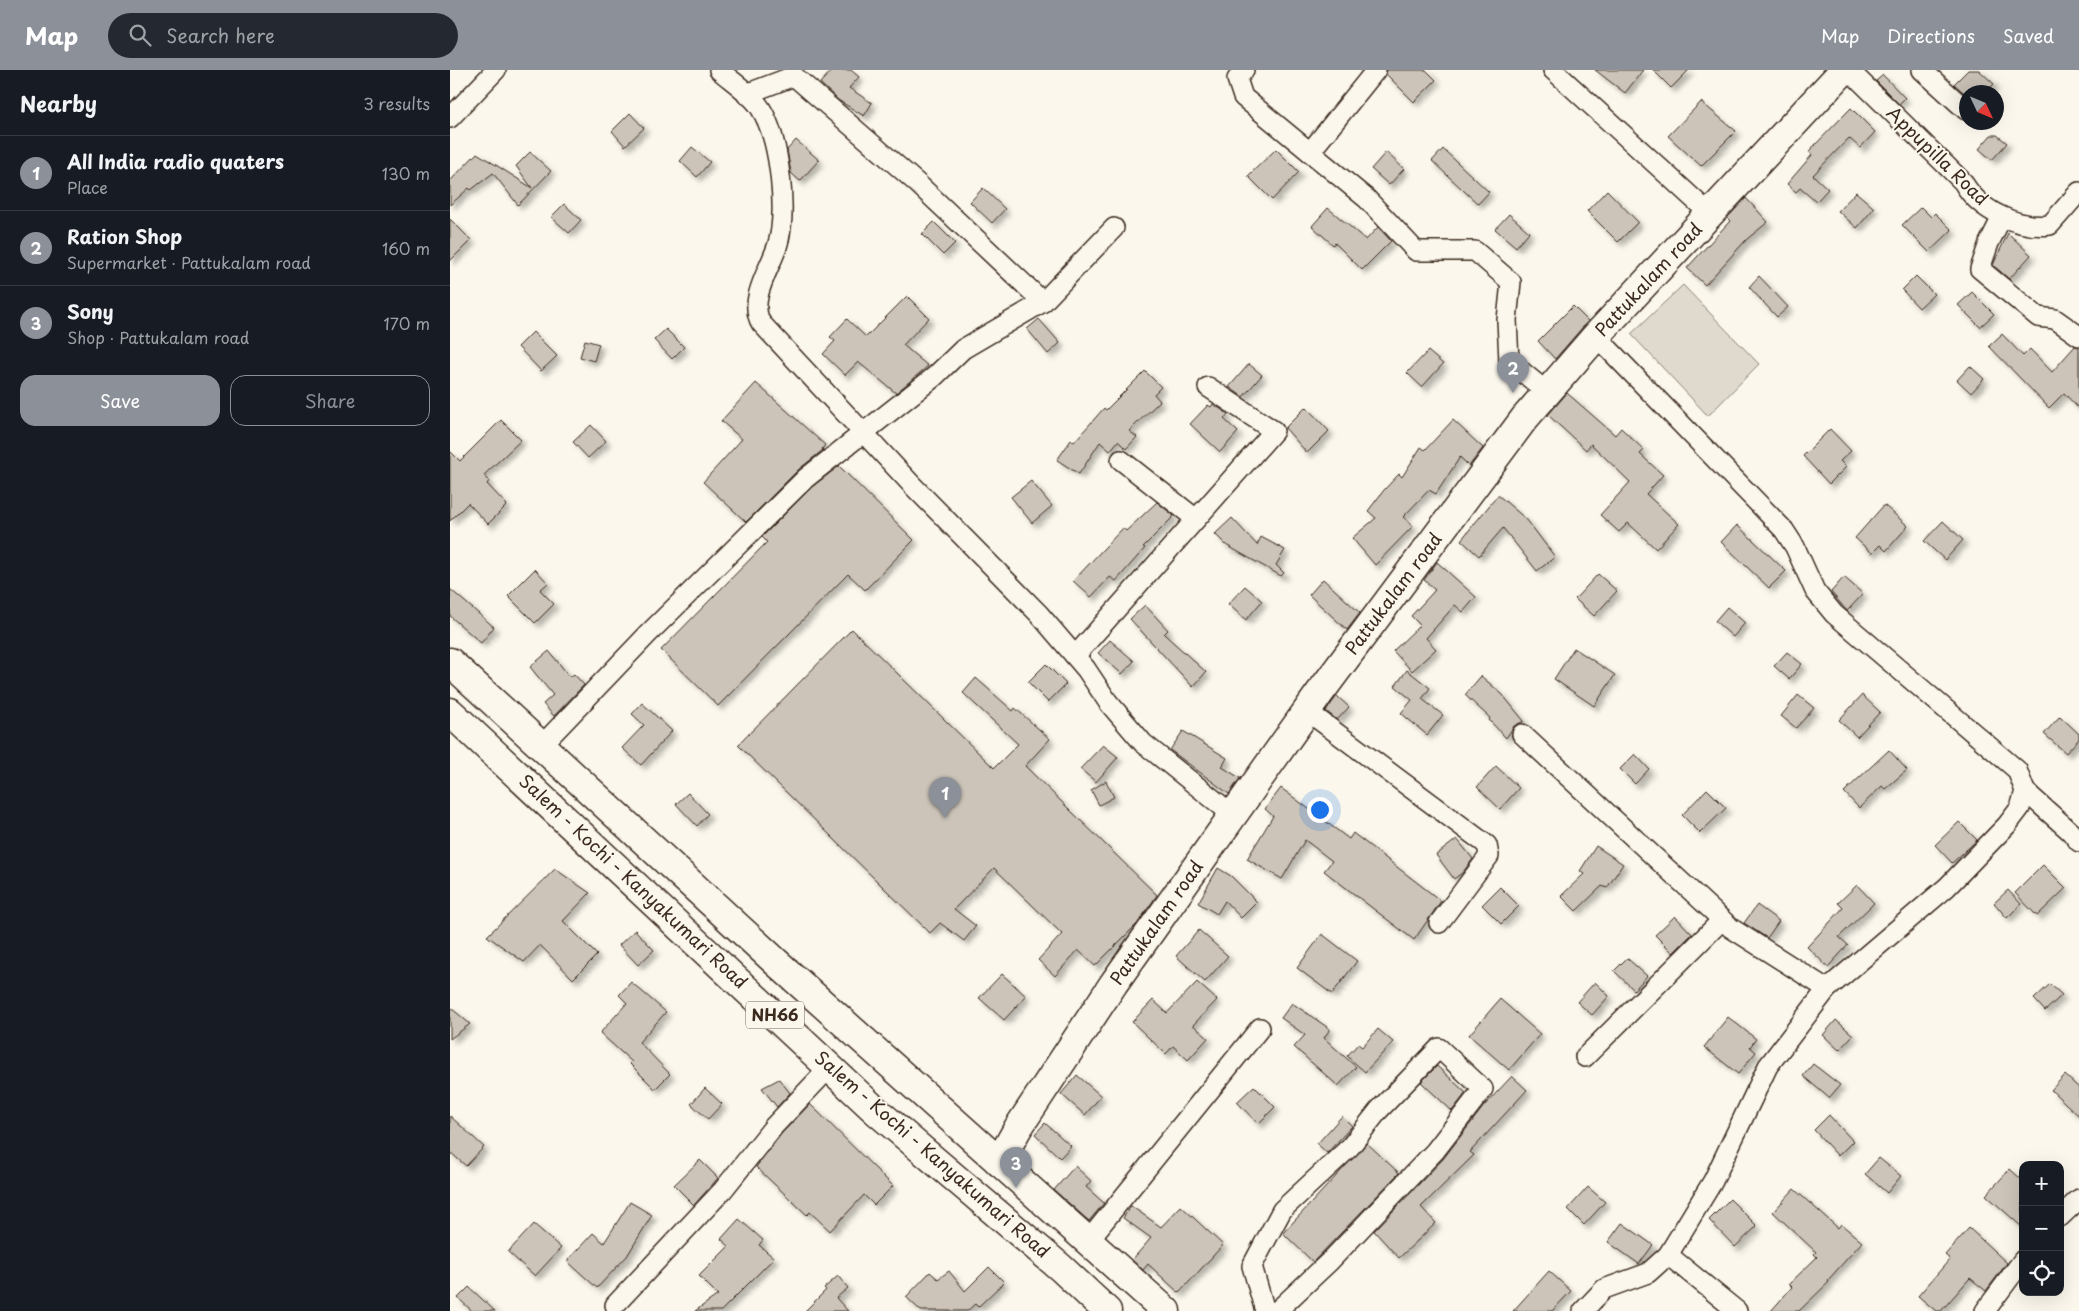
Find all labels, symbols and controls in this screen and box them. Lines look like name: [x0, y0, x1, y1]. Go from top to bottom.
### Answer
search box: [108, 13, 458, 58]
text: Map: [25, 17, 78, 53]
icon: search: [126, 21, 154, 49]
text: Search here: [166, 21, 275, 49]
text: Map: [1821, 22, 1859, 49]
text: Directions: [1887, 22, 1975, 49]
text: Saved: [2003, 22, 2054, 49]
north arrow: [1959, 85, 2004, 130]
text: Nearby: [20, 87, 97, 119]
text: 3 results: [363, 91, 430, 115]
street label: Appupilla Road: [1881, 99, 1995, 211]
text: All India radio quaters: [67, 147, 284, 175]
text: 1: [32, 161, 40, 185]
text: 130 m: [382, 161, 430, 185]
text: Place: [67, 175, 108, 199]
street label: Pattukalam road: [1588, 216, 1708, 342]
text: Ration Shop: [67, 222, 182, 250]
text: 2: [30, 236, 42, 260]
text: 160 m: [382, 236, 430, 260]
text: Supermarket · Pattukalam road: [67, 250, 311, 274]
text: Sony: [67, 297, 113, 325]
text: 3: [31, 311, 41, 335]
text: 170 m: [384, 311, 430, 335]
text: Shop · Pattukalam road: [67, 325, 249, 349]
pin: 2: [1497, 352, 1529, 393]
button: Save: [20, 375, 220, 426]
button: Share: [230, 375, 430, 426]
street label: Pattukalam road: [1338, 526, 1448, 660]
street label: Salem - Kochi - Kanyakumari Road: [514, 767, 754, 994]
pin: 1: [929, 777, 961, 818]
your location: [1307, 797, 1333, 823]
street label: Pattukalam road: [1103, 854, 1209, 990]
road number: NH66: [746, 1002, 804, 1028]
street label: Salem - Kochi - Kanyakumari Road: [809, 1044, 1057, 1264]
pin: 3: [1000, 1147, 1032, 1188]
map controls: [2019, 1161, 2064, 1296]
button: +: [2019, 1161, 2064, 1206]
button: −: [2019, 1206, 2064, 1251]
button: locate: [2019, 1251, 2064, 1296]

